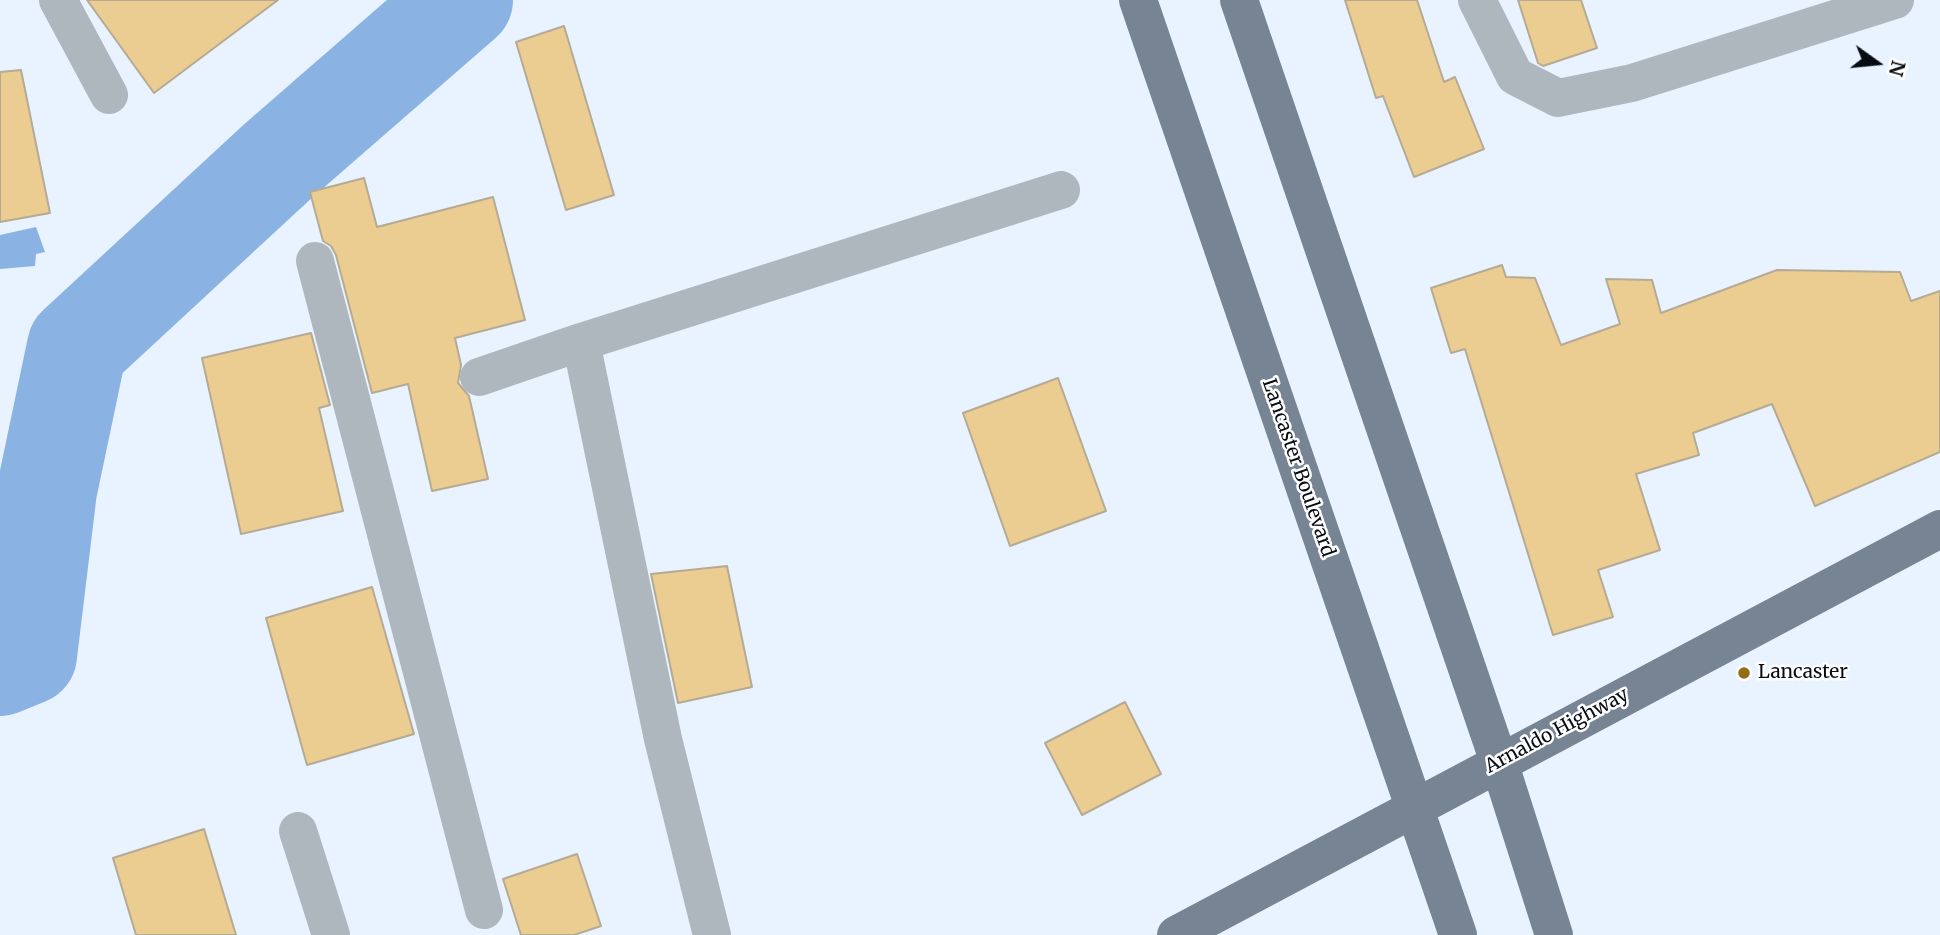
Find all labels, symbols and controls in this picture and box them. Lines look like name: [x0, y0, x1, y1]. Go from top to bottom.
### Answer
north arrow: [1842, 28, 1912, 98]
text: N: [1884, 58, 1911, 79]
street label: Lancaster Boulevard: [1257, 376, 1339, 560]
place label: Lancaster: [1758, 662, 1848, 684]
marker: Lancaster: [1736, 665, 1752, 681]
street label: Arnaldo Highway: [1481, 684, 1633, 778]

